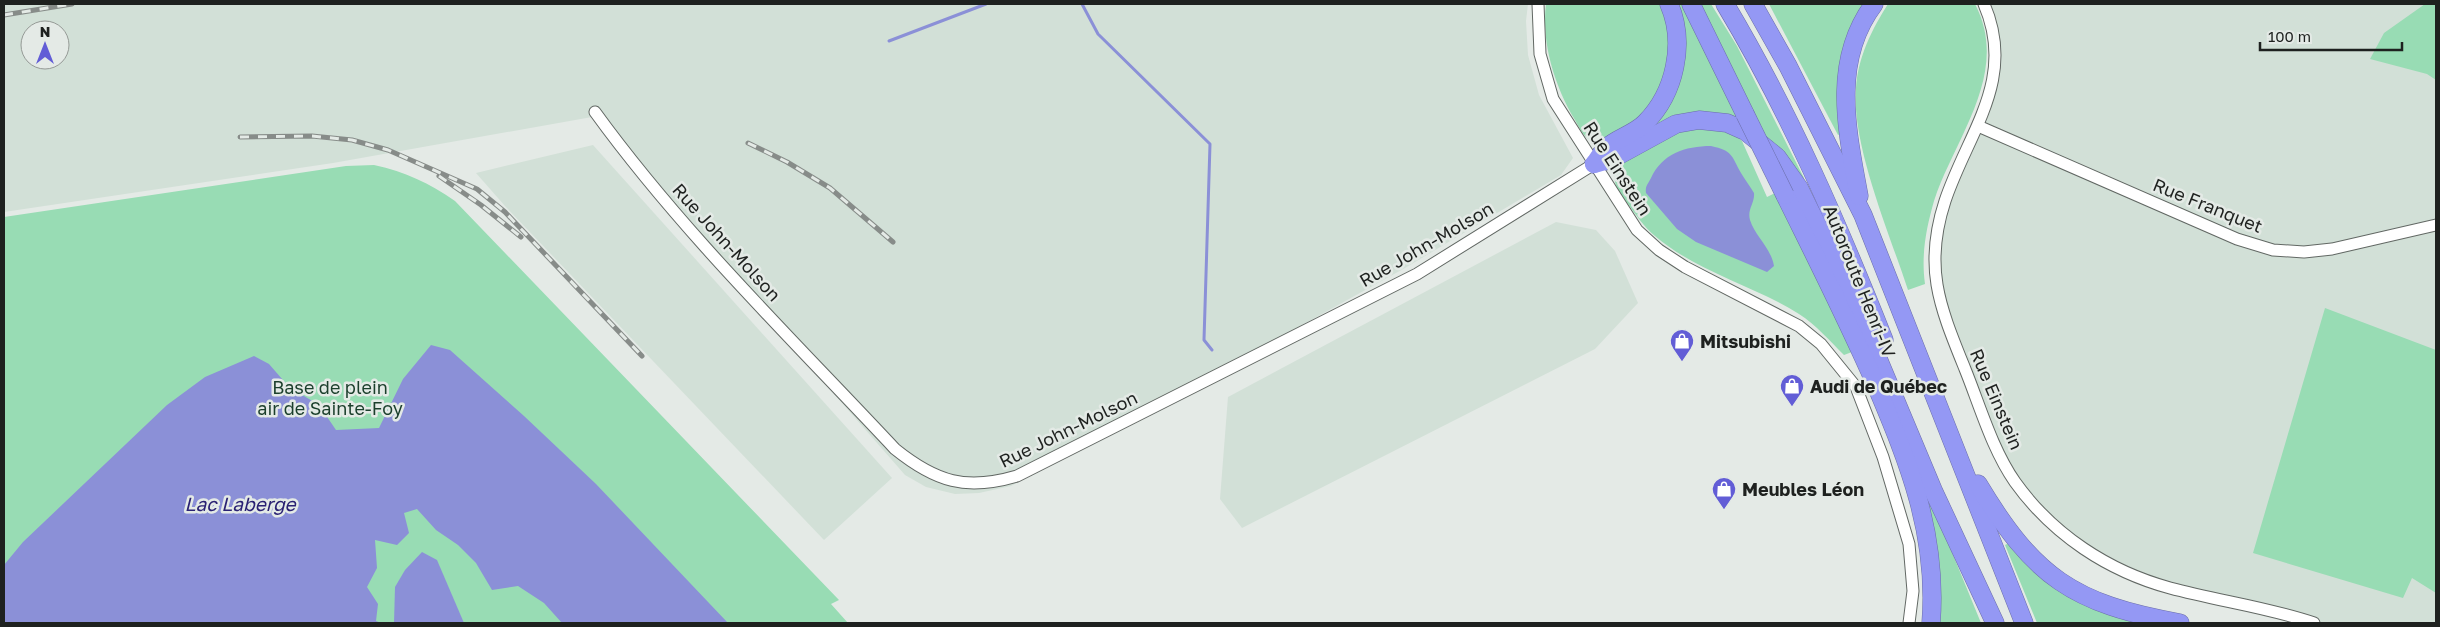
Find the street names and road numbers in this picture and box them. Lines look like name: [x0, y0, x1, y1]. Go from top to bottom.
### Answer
street label: Rue Einstein: [1579, 117, 1657, 219]
street label: Rue Franquet: [2150, 173, 2266, 237]
street label: Rue John-Molson: [668, 179, 786, 305]
street label: Rue John-Molson: [1355, 197, 1497, 291]
street label: Autoroute Henri-IV: [1819, 201, 1901, 361]
street label: Rue Einstein: [1966, 345, 2028, 453]
street label: Rue John-Molson: [995, 386, 1141, 472]

